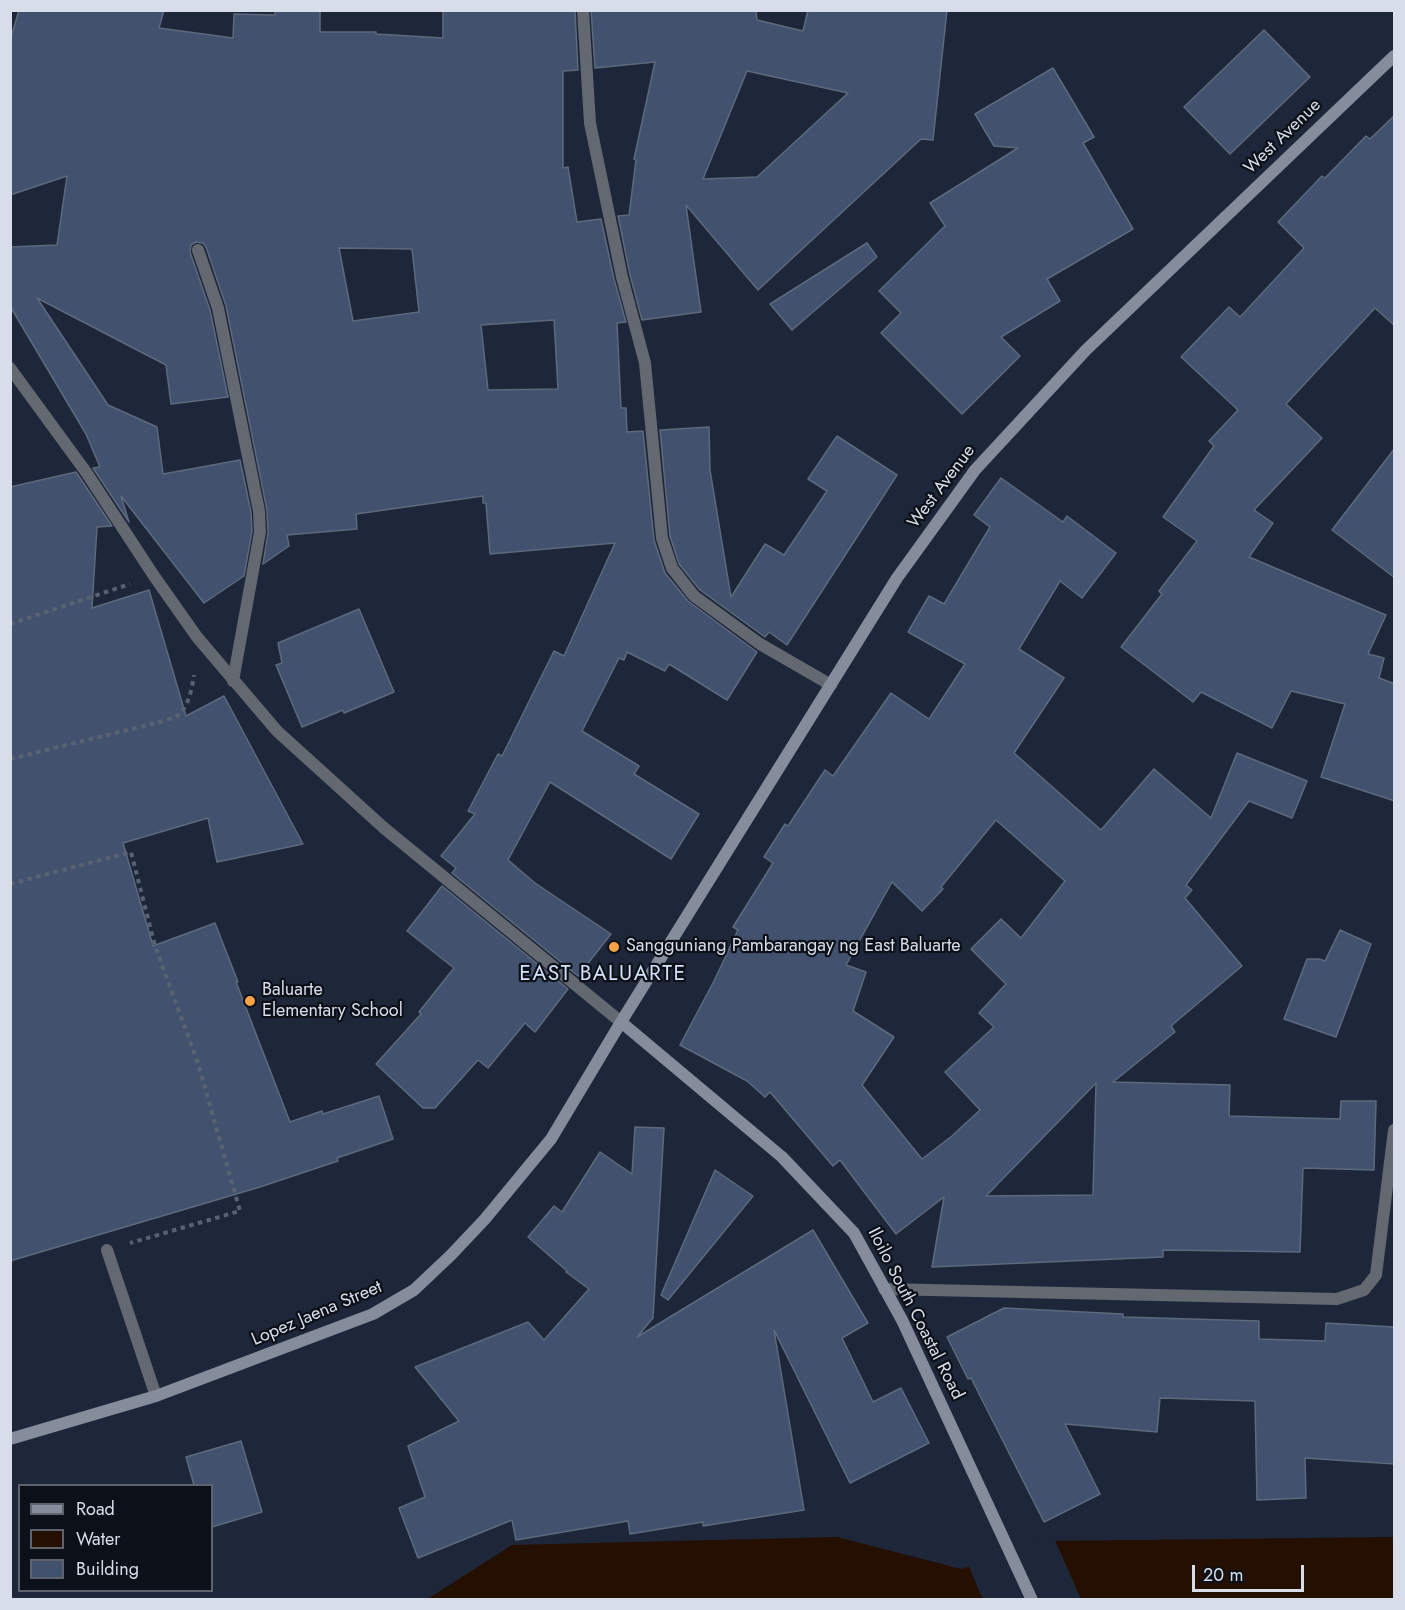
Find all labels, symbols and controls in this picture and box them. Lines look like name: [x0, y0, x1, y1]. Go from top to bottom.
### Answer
street label: West Avenue: [1240, 95, 1326, 179]
street label: West Avenue: [904, 441, 980, 533]
place label: Sangguniang Pambarangay ng East Baluarte: [626, 936, 961, 958]
marker: Sangguniang Pambarangay ng East Baluarte: [607, 940, 621, 954]
district label: EAST BALUARTE: [519, 962, 687, 988]
place label: Baluarte Elementary School: [262, 980, 403, 1022]
marker: Baluarte Elementary School: [243, 994, 257, 1008]
street label: Iloilo South Coastal Road: [862, 1224, 968, 1404]
street label: Lopez Jaena Street: [249, 1277, 385, 1351]
legend: [18, 1484, 213, 1592]
text: Road: [76, 1496, 115, 1522]
text: Water: [76, 1526, 120, 1552]
scale bar: [1195, 1553, 1308, 1591]
text: Building: [76, 1556, 139, 1582]
text: 20 m: [1203, 1562, 1243, 1588]

